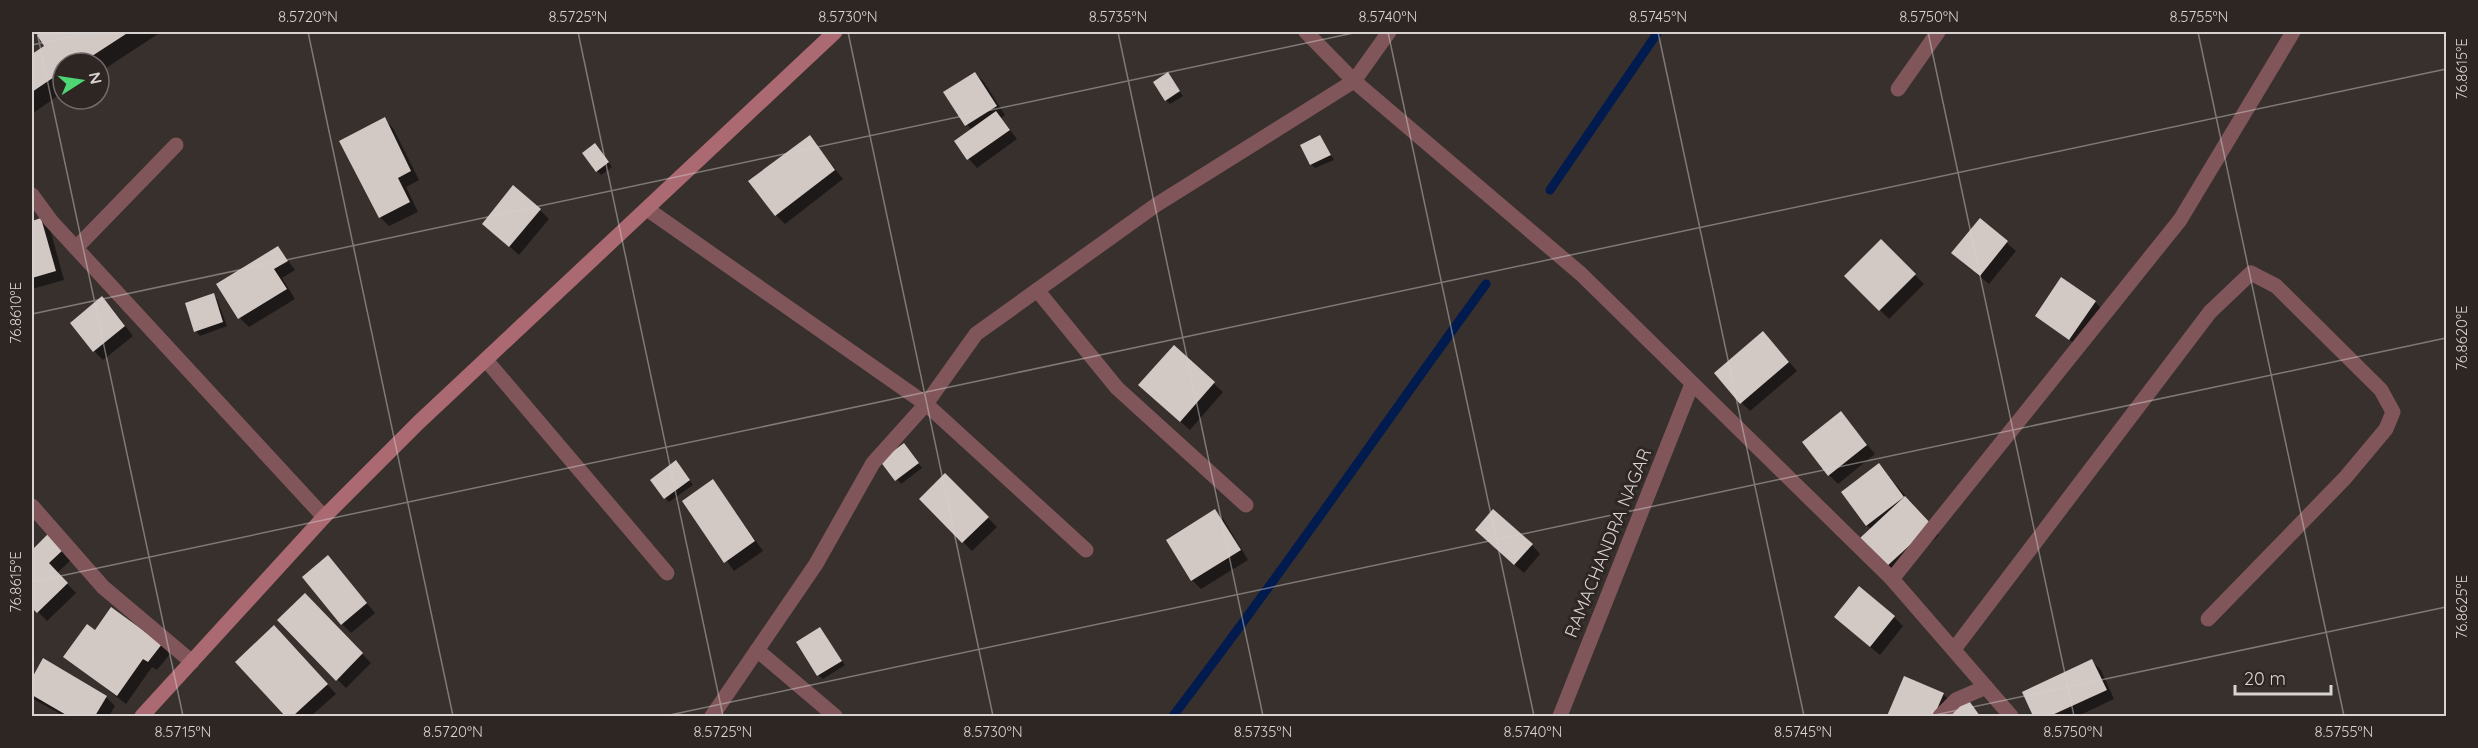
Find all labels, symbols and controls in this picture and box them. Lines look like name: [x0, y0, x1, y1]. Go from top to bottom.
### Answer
text: 8.5720°N: [278, 7, 338, 26]
text: 8.5725°N: [548, 7, 608, 26]
text: 8.5730°N: [818, 7, 878, 26]
text: 8.5735°N: [1089, 7, 1147, 26]
text: 8.5740°N: [1359, 7, 1417, 26]
text: 8.5745°N: [1629, 7, 1687, 26]
text: 8.5750°N: [1899, 7, 1959, 26]
text: 8.5755°N: [2170, 7, 2228, 26]
text: 76.8615°E: [2452, 38, 2471, 100]
north arrow: [51, 51, 111, 111]
text: N: [85, 70, 107, 86]
text: 76.8610°E: [6, 282, 25, 344]
text: 76.8620°E: [2452, 306, 2471, 370]
street label: RAMACHANDRA NAGAR: [1559, 445, 1656, 641]
text: 76.8615°E: [6, 551, 25, 613]
text: 76.8625°E: [2452, 575, 2471, 639]
scale bar: [2235, 658, 2331, 696]
text: 20 m: [2244, 667, 2286, 690]
text: 8.5715°N: [154, 722, 212, 741]
text: 8.5720°N: [423, 722, 483, 741]
text: 8.5725°N: [693, 722, 753, 741]
text: 8.5730°N: [963, 722, 1023, 741]
text: 8.5735°N: [1234, 722, 1292, 741]
text: 8.5740°N: [1504, 722, 1562, 741]
text: 8.5745°N: [1774, 722, 1832, 741]
text: 8.5750°N: [2043, 722, 2103, 741]
text: 8.5755°N: [2315, 722, 2373, 741]

